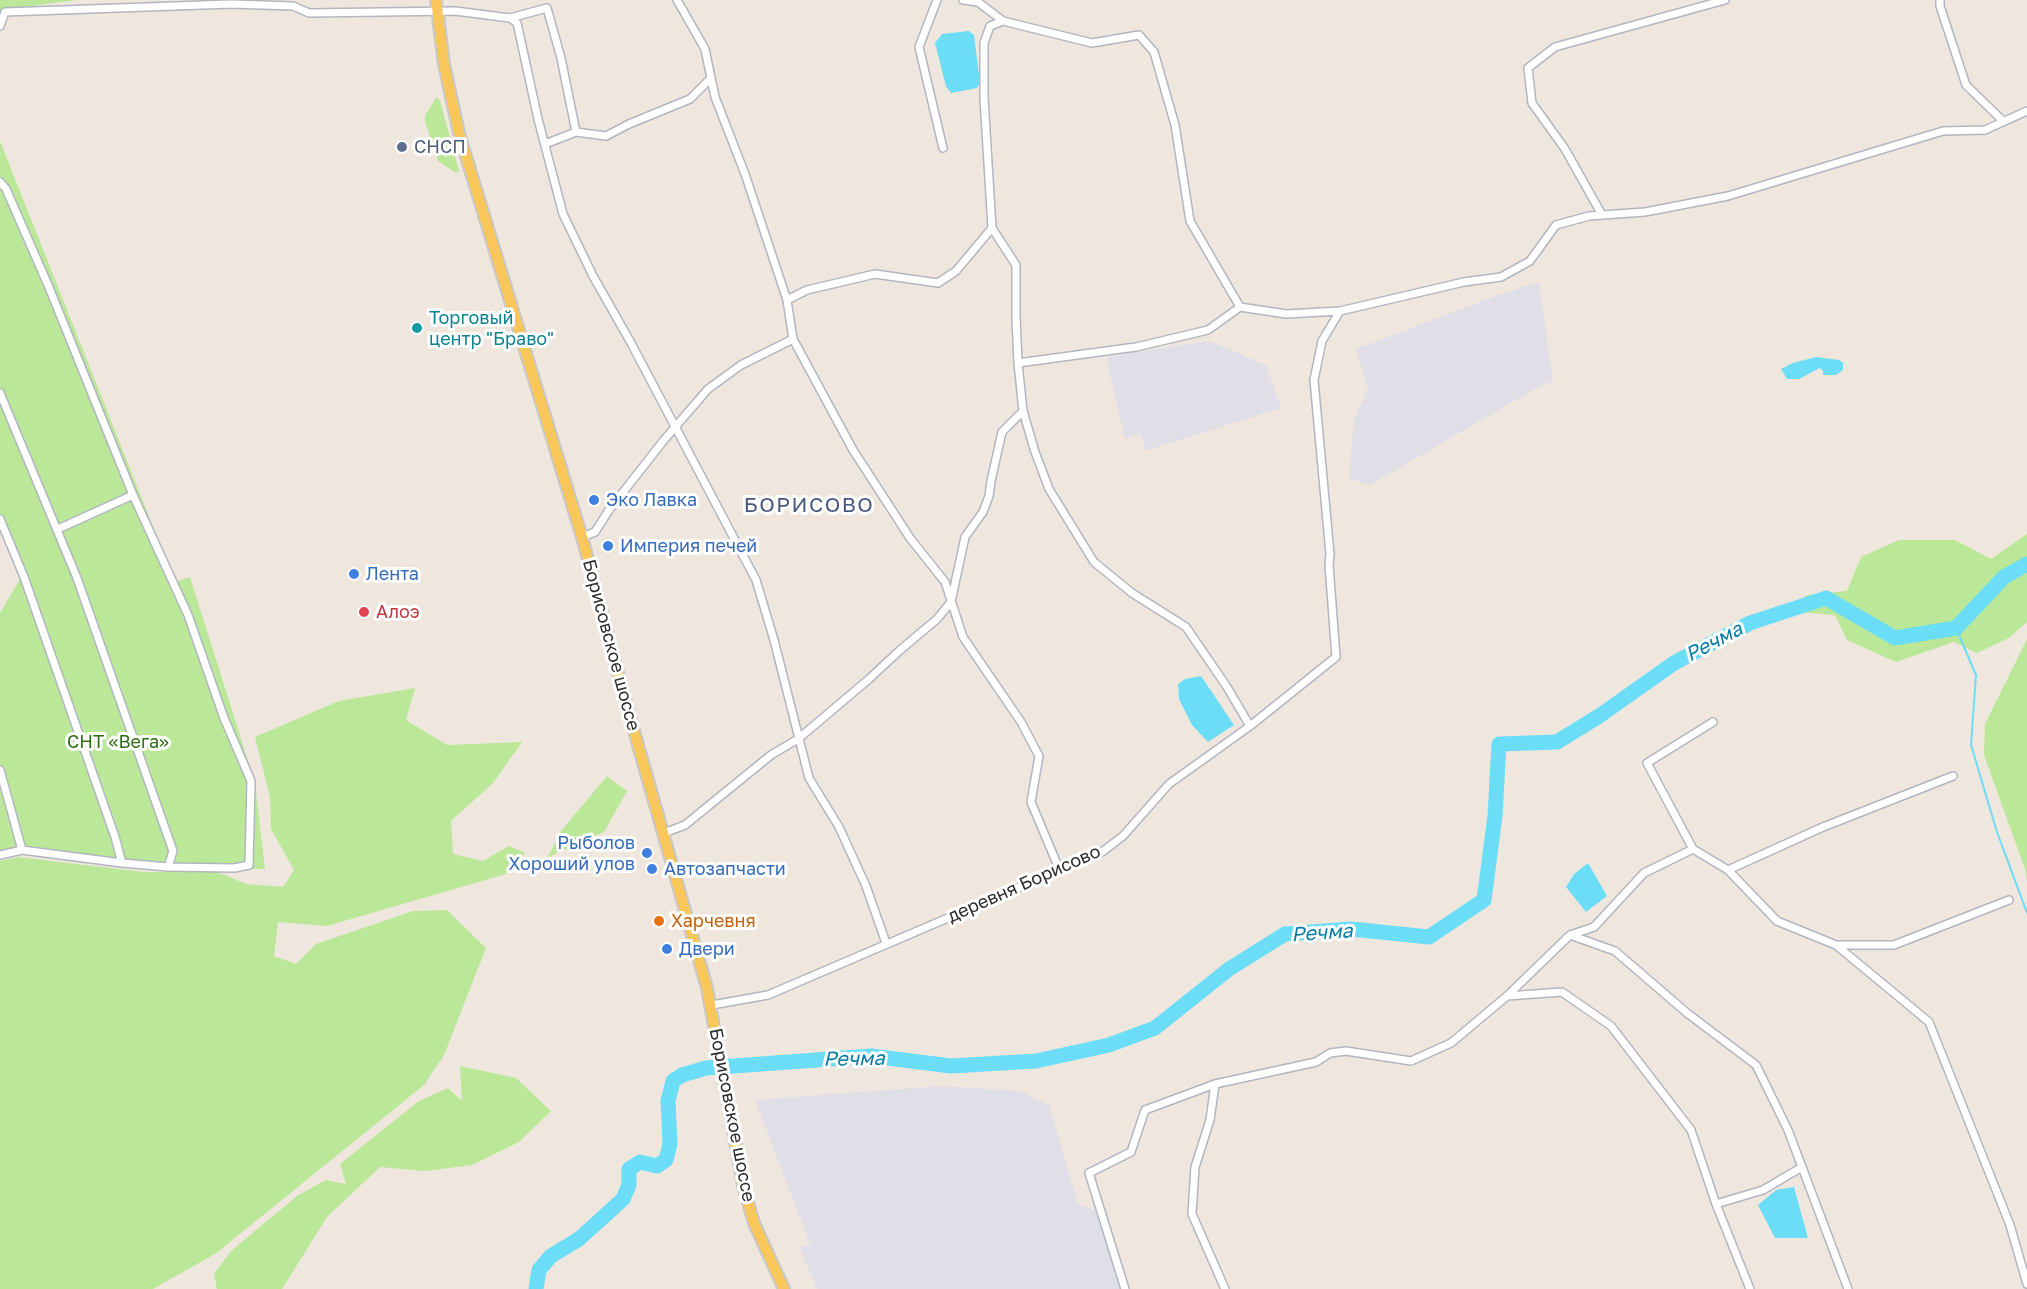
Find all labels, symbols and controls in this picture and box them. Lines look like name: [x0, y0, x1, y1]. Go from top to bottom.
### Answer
place label: СНСП: [414, 136, 466, 158]
marker: СНСП: [395, 140, 409, 154]
place label: Торговый центр "Браво": [429, 307, 554, 350]
marker: Торговый центр "Браво": [410, 321, 424, 335]
place label: Эко Лавка: [606, 489, 697, 511]
district label: БОРИСОВО: [744, 492, 874, 518]
marker: Эко Лавка: [587, 493, 601, 507]
place label: Империя печей: [620, 535, 757, 557]
marker: Империя печей: [601, 539, 615, 553]
street label: Борисовское шоссе: [578, 557, 644, 733]
place label: Лента: [366, 563, 419, 585]
marker: Лента: [347, 567, 361, 581]
place label: Алоэ: [376, 601, 420, 623]
marker: Алоэ: [357, 605, 371, 619]
water label: Речма: [1681, 617, 1747, 667]
park label: СНТ «Вега»: [67, 731, 169, 753]
place label: Рыболов Хороший улов: [509, 832, 635, 874]
street label: деревня Борисово: [944, 841, 1104, 927]
marker: Рыболов Хороший улов: [640, 846, 654, 860]
place label: Автозапчасти: [664, 858, 786, 880]
marker: Автозапчасти: [645, 862, 659, 876]
place label: Харчевня: [671, 910, 756, 932]
marker: Харчевня: [652, 914, 666, 928]
water label: Речма: [1291, 919, 1353, 947]
place label: Двери: [679, 938, 735, 960]
marker: Двери: [660, 942, 674, 956]
street label: Борисовское шоссе: [705, 1026, 759, 1204]
water label: Речма: [823, 1046, 885, 1072]

